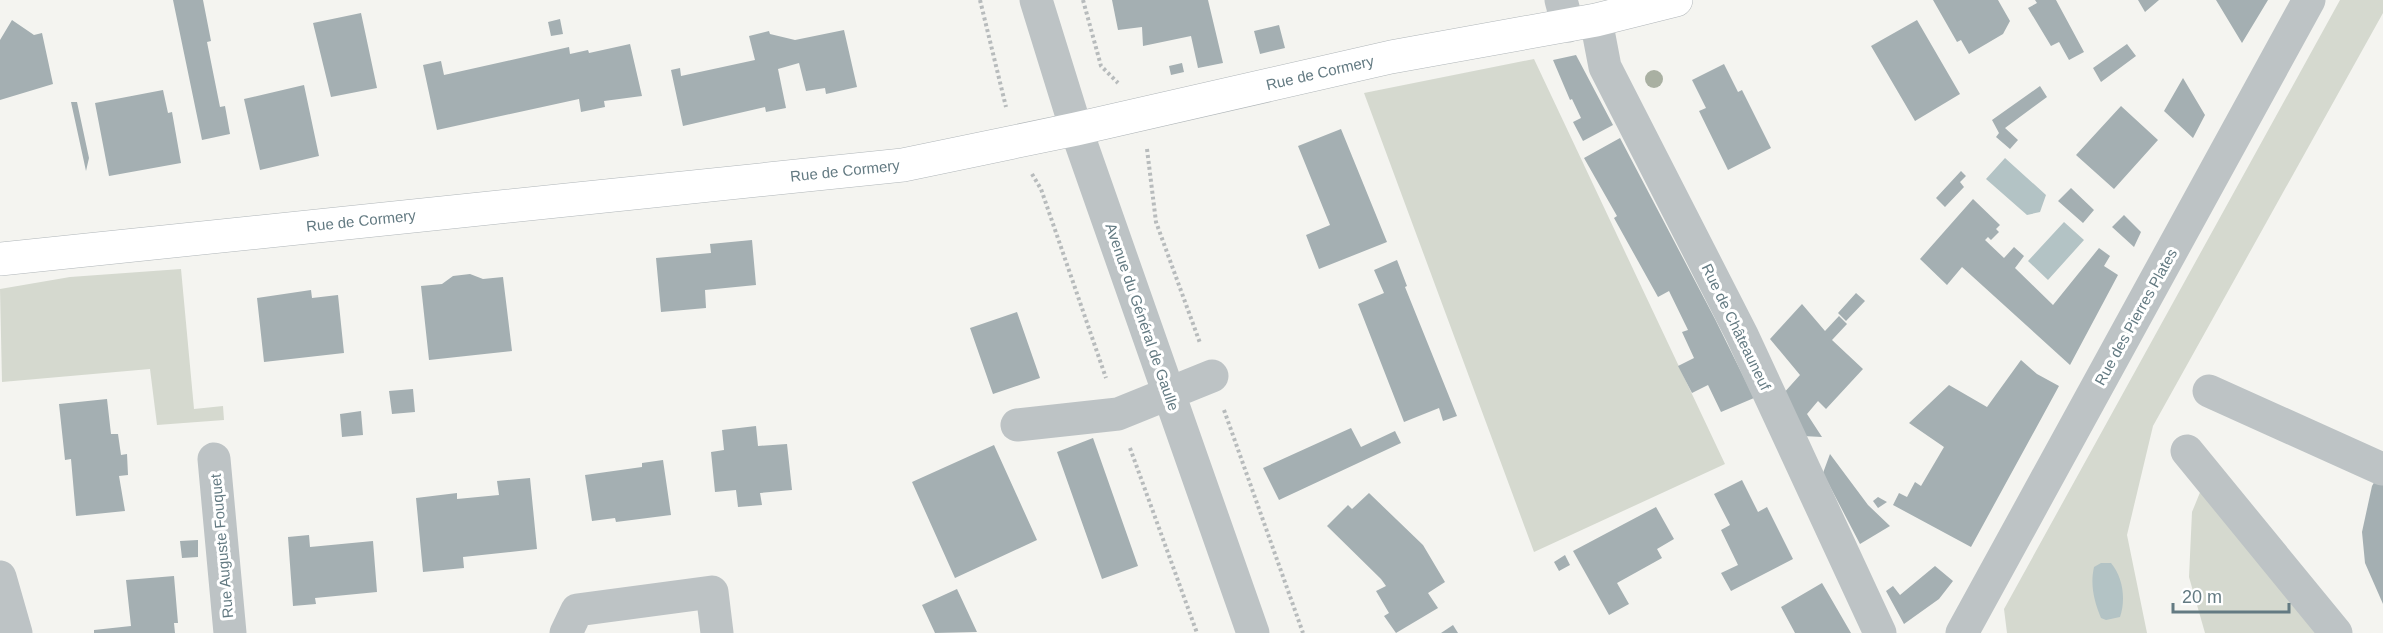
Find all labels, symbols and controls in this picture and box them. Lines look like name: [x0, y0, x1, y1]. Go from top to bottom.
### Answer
street label: Rue de Cormery: [1264, 52, 1376, 93]
street label: Rue de Cormery: [789, 156, 901, 185]
street label: Rue de Cormery: [305, 206, 417, 235]
street label: Avenue du Général de Gaulle: [1102, 221, 1183, 413]
street label: Rue des Pierres Plates: [2091, 246, 2180, 388]
street label: Rue de Châteauneuf: [1698, 261, 1775, 393]
street label: Rue Auguste Fouquet: [207, 472, 236, 619]
scale bar: [2173, 576, 2288, 614]
text: 20 m: [2182, 587, 2222, 607]

